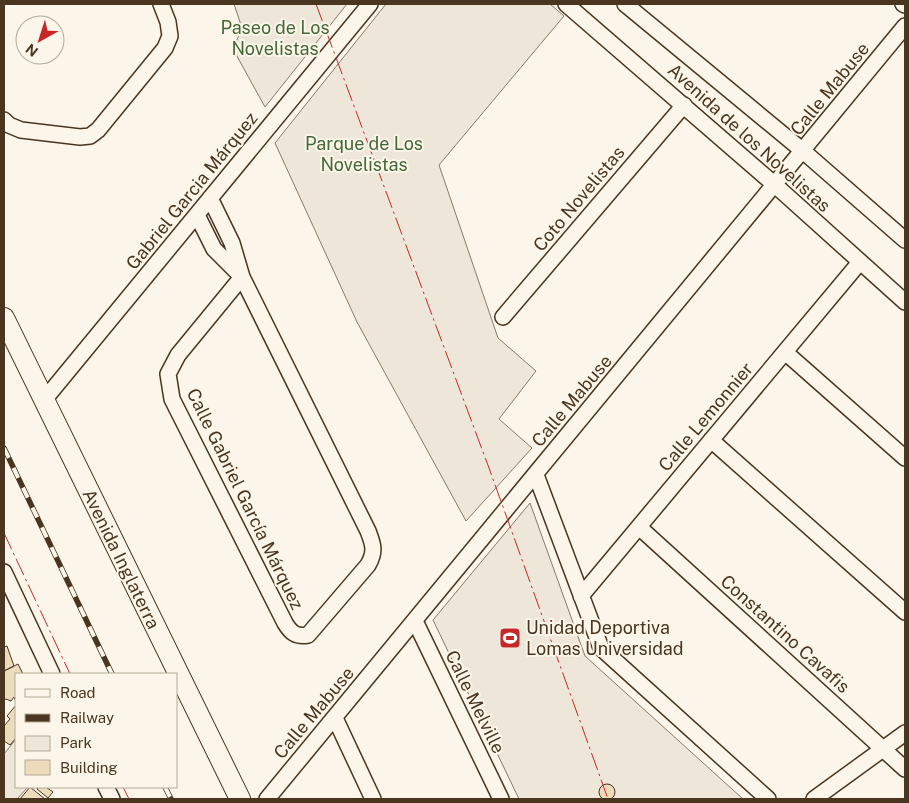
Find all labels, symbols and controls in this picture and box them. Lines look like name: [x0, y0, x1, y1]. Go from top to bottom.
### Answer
north arrow: [15, 15, 65, 65]
park label: Paseo de Los Novelistas: [220, 17, 330, 59]
street label: Calle Mabuse: [786, 38, 873, 139]
text: N: [23, 40, 41, 60]
street label: Avenida de los Novelistas: [664, 59, 835, 216]
street label: Gabriel Garcia Márquez: [122, 108, 262, 274]
park label: Parque de Los Novelistas: [305, 133, 423, 175]
street label: Coto Novelistas: [529, 142, 629, 255]
street label: Calle Mabuse: [527, 351, 616, 451]
street label: Calle Lemonnier: [654, 358, 757, 475]
street label: Calle Gabriel García Márquez: [183, 385, 308, 613]
street label: Avenida Inglaterra: [78, 485, 164, 632]
street label: Constantino Cavafis: [717, 570, 854, 697]
place label: Unidad Deportiva Lomas Universidad: [526, 617, 684, 659]
sports icon: Unidad Deportiva Lomas Universidad: [498, 626, 522, 650]
street label: Calle Melville: [441, 647, 509, 757]
street label: Calle Mabuse: [269, 663, 358, 763]
legend: [15, 673, 178, 788]
text: Road: [60, 684, 96, 701]
text: Railway: [60, 709, 114, 726]
text: Park: [60, 734, 92, 751]
text: Building: [60, 759, 118, 776]

